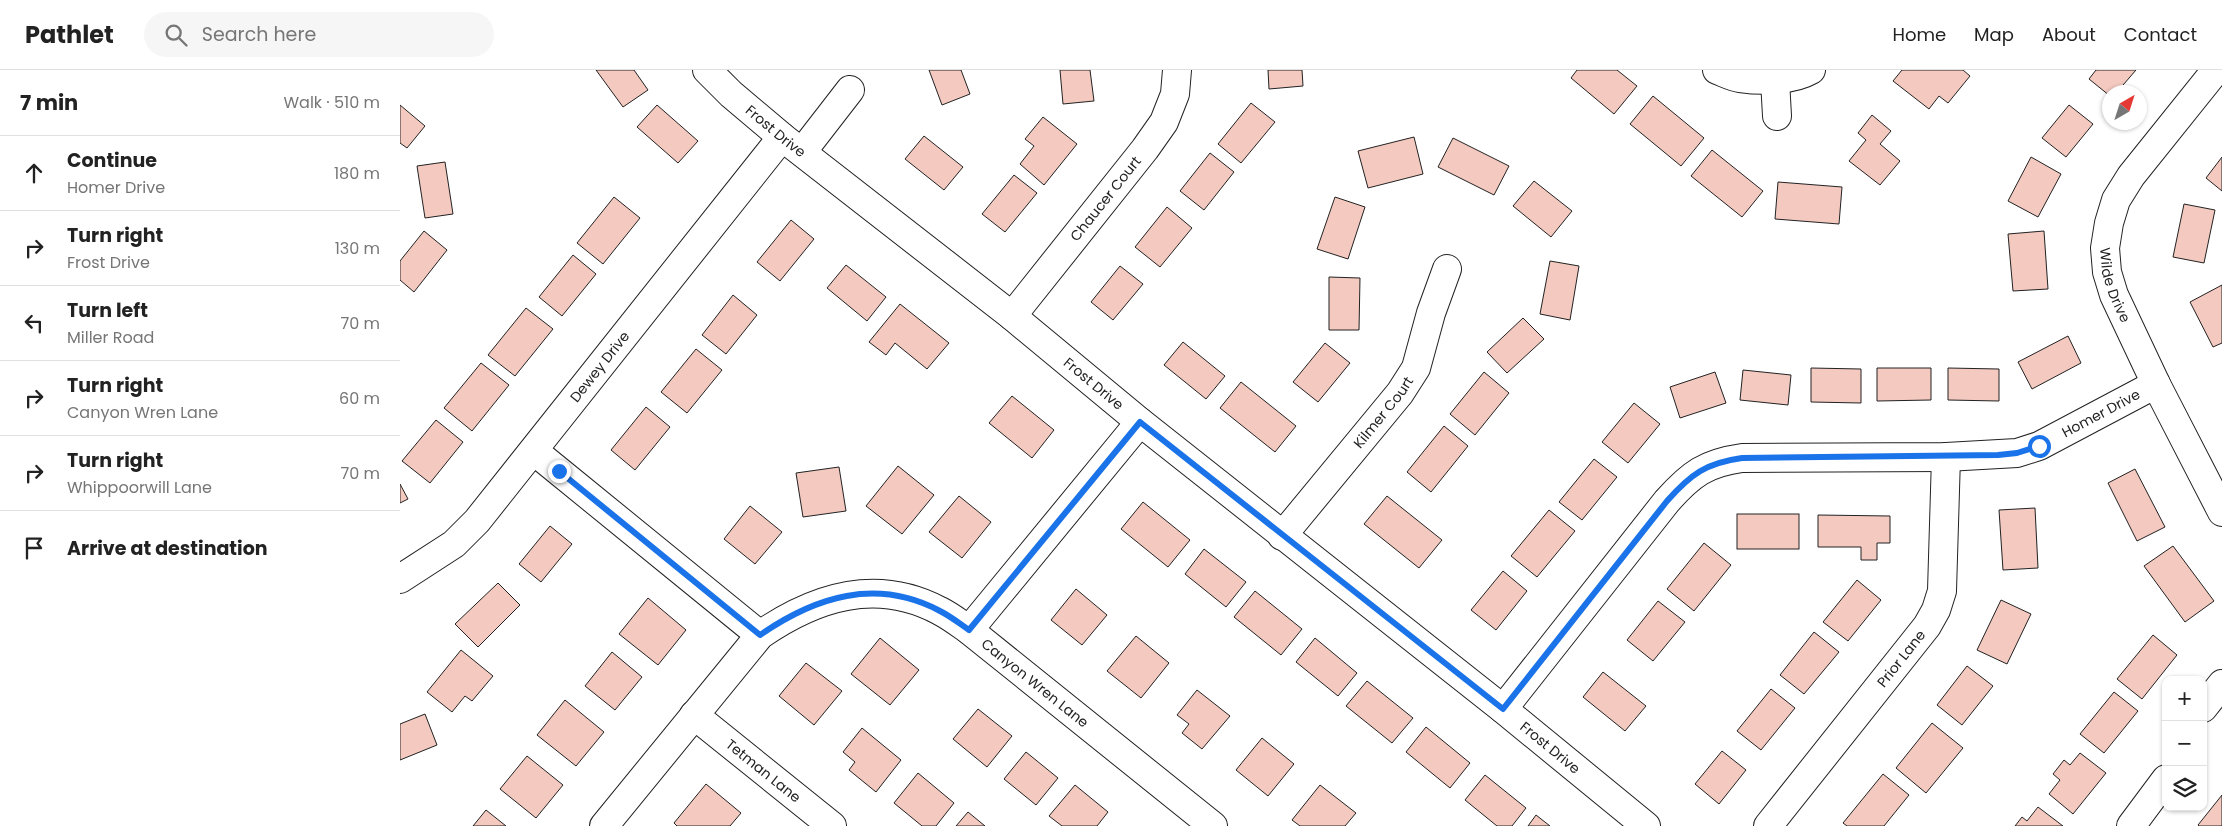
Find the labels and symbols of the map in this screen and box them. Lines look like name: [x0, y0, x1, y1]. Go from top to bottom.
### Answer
north arrow: [2102, 85, 2147, 130]
street label: Frost Drive: [741, 100, 810, 162]
street label: Chaucer Court: [1065, 152, 1146, 245]
street label: Wilde Drive: [2095, 247, 2136, 326]
street label: Dewey Drive: [565, 327, 634, 406]
street label: Frost Drive: [1059, 353, 1128, 415]
street label: Kilmer Court: [1349, 373, 1418, 452]
street label: Homer Drive: [2058, 384, 2144, 442]
route start: [2028, 435, 2051, 458]
route end: [548, 460, 571, 483]
street label: Prior Lane: [1872, 625, 1930, 691]
street label: Canyon Wren Lane: [977, 634, 1093, 732]
street label: Frost Drive: [1516, 717, 1585, 779]
street label: Tetman Lane: [722, 734, 805, 807]

